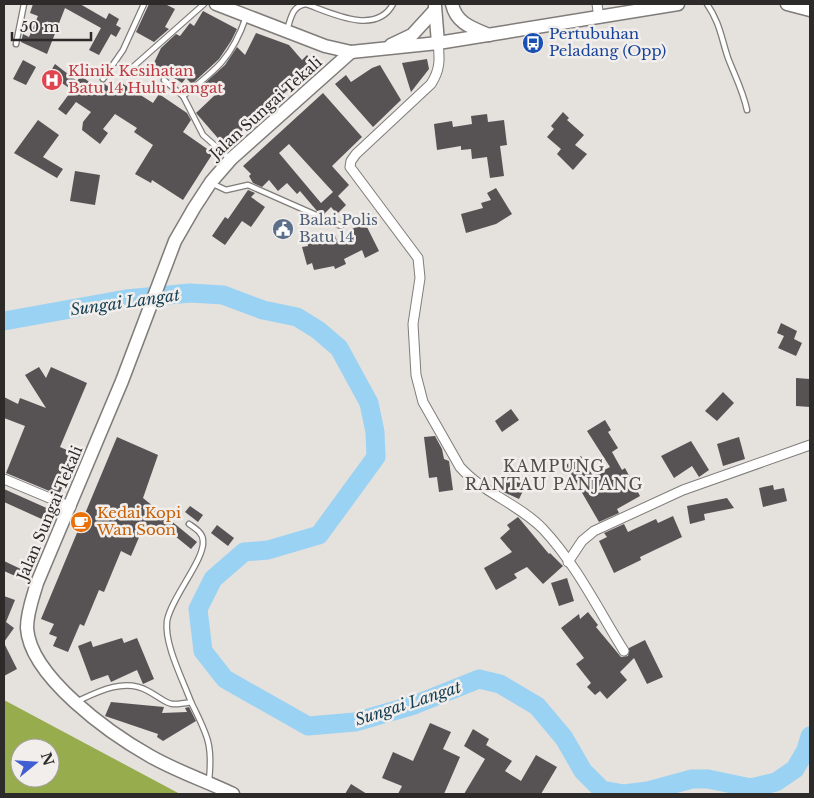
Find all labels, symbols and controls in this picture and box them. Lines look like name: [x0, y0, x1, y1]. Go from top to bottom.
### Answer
scale bar: [12, 10, 91, 42]
text: 50 m: [20, 17, 60, 36]
place label: Pertubuhan Peladang (Opp): [549, 24, 666, 60]
bus stop icon: Pertubuhan Peladang (Opp): [521, 31, 545, 55]
street label: Jalan Sungai Tekali: [204, 52, 326, 164]
place label: Klinik Kesihatan Batu 14 Hulu Langat: [68, 61, 223, 97]
hospital icon: Klinik Kesihatan Batu 14 Hulu Langat: [40, 68, 64, 92]
place label: Balai Polis Batu 14: [299, 210, 378, 246]
public building icon: Balai Polis Batu 14: [271, 217, 295, 241]
water label: Sungai Langat: [69, 284, 181, 320]
street label: Jalan Sungai Tekali: [12, 443, 87, 585]
district label: KAMPUNG RANTAU PANJANG: [465, 456, 643, 494]
place label: Kedai Kopi Wan Soon: [96, 503, 181, 539]
cafe icon: Kedai Kopi Wan Soon: [69, 510, 93, 534]
water label: Sungai Langat: [352, 676, 464, 730]
north arrow: [10, 738, 60, 788]
text: N: [37, 750, 58, 768]

